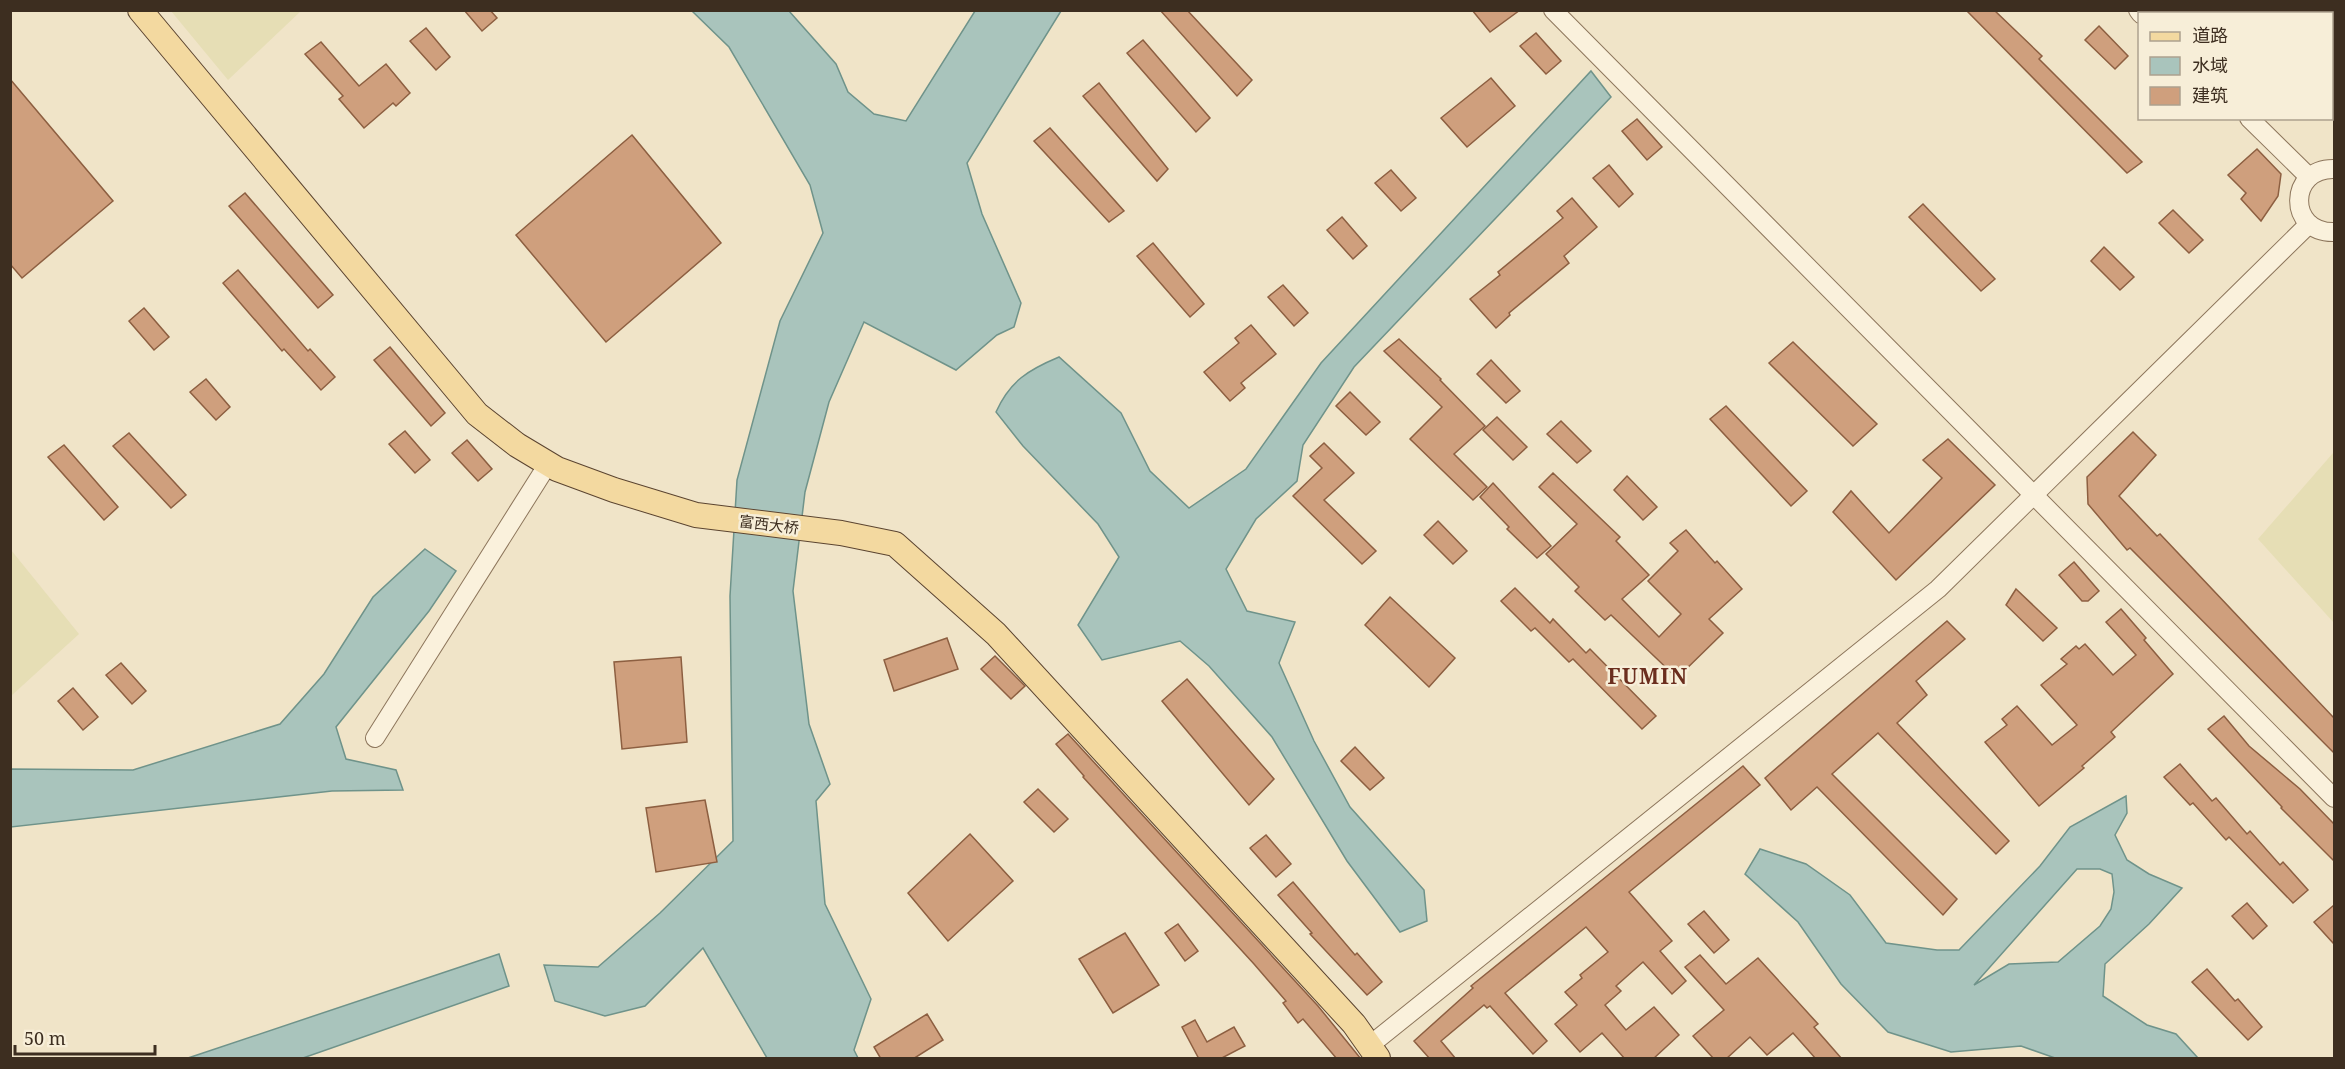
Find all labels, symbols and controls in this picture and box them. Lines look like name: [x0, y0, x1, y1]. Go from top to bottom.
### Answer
legend: [2138, 12, 2333, 120]
text: 道路: [2192, 23, 2228, 47]
text: 水域: [2192, 53, 2228, 77]
text: 建筑: [2192, 83, 2228, 107]
street label: 富西大桥: [738, 510, 800, 538]
district label: FUMIN: [1607, 662, 1689, 690]
scale bar: [15, 1018, 154, 1056]
text: 50 m: [24, 1026, 66, 1050]

